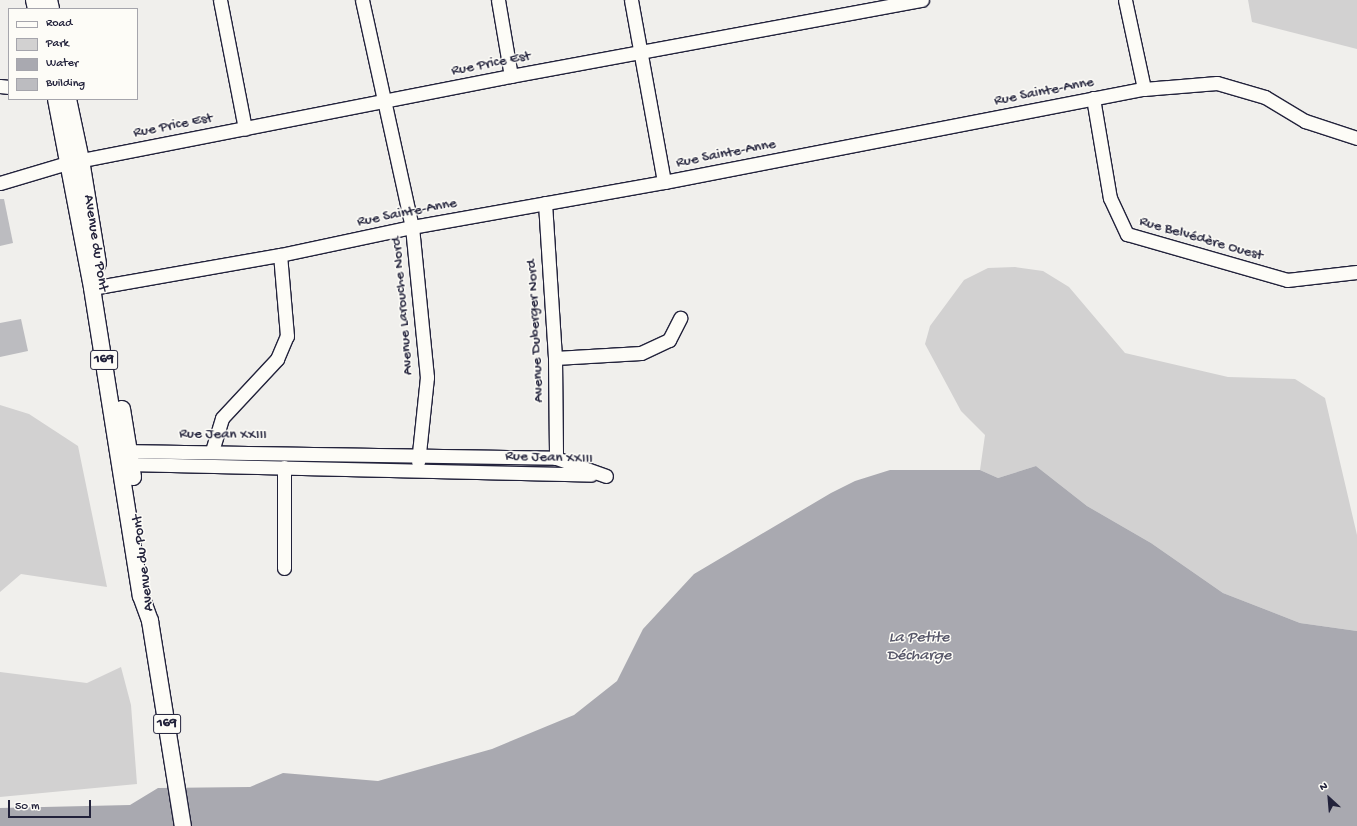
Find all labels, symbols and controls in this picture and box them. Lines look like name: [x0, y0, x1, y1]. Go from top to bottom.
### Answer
legend: [8, 8, 138, 100]
text: Road: [46, 17, 72, 31]
text: Park: [46, 37, 69, 51]
street label: Rue Price Est: [450, 47, 532, 81]
text: Water: [46, 57, 78, 71]
street label: Rue Sainte-Anne: [993, 74, 1095, 110]
text: Building: [46, 77, 85, 91]
street label: Rue Price Est: [132, 109, 214, 143]
street label: Rue Sainte-Anne: [675, 136, 777, 172]
street label: Avenue du Pont: [78, 194, 112, 292]
street label: Rue Sainte-Anne: [356, 195, 458, 231]
street label: Rue Belvédère Ouest: [1137, 213, 1265, 265]
street label: Avenue Larouche Nord: [388, 236, 418, 376]
street label: Avenue Duberger Nord: [523, 259, 549, 403]
road number: 169: [90, 348, 118, 372]
street label: Rue Jean XXIII: [179, 425, 267, 445]
street label: Rue Jean XXIII: [505, 447, 593, 469]
street label: Avenue du Pont: [129, 514, 159, 612]
water label: La Petite Décharge: [887, 629, 951, 667]
road number: 169: [153, 712, 181, 736]
north arrow: [1309, 778, 1349, 818]
text: N: [1318, 780, 1330, 794]
scale bar: [10, 792, 93, 818]
text: 50 m: [15, 800, 40, 814]

